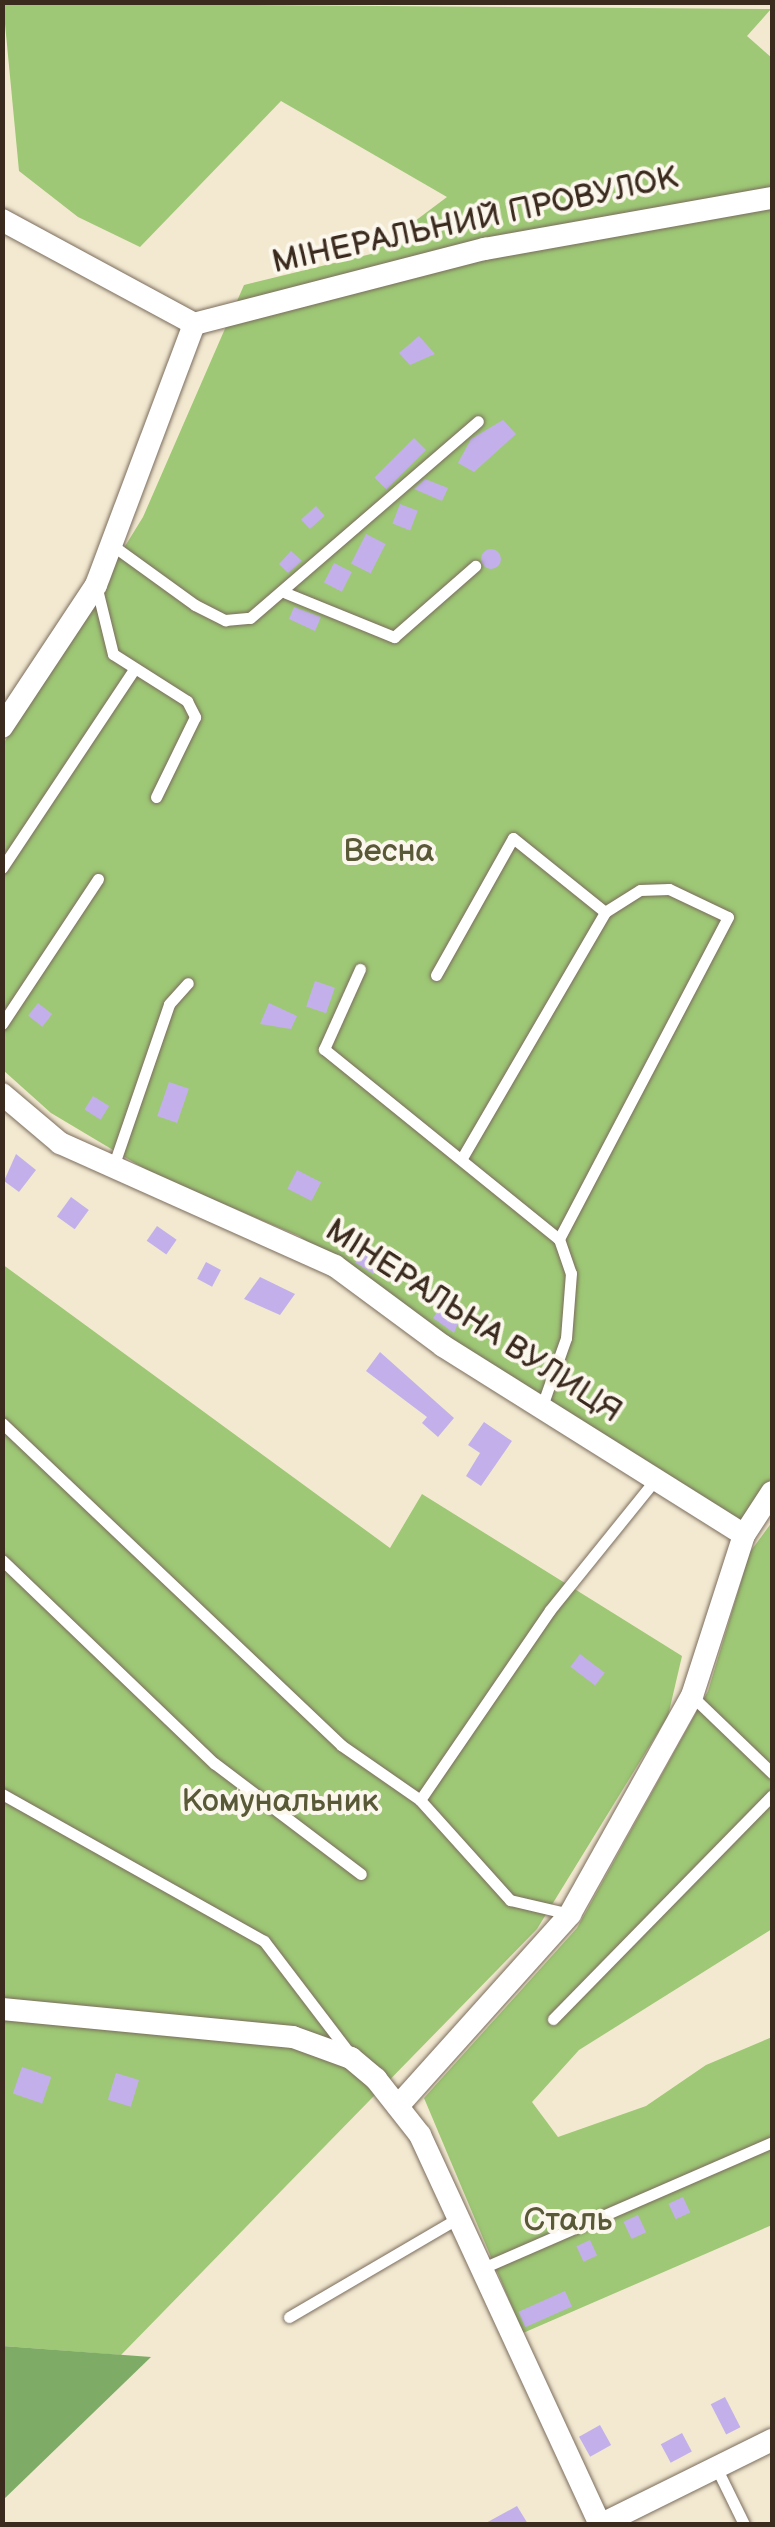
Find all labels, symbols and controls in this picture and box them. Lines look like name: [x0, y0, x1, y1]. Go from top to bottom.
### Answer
street label: МІНЕРАЛЬНИЙ ПРОВУЛОК: [269, 159, 681, 283]
park label: Весна: [344, 833, 434, 871]
street label: МІНЕРАЛЬНА ВУЛИЦЯ: [318, 1212, 628, 1432]
park label: Комунальник: [181, 1783, 379, 1821]
park label: Сталь: [524, 2202, 612, 2240]

